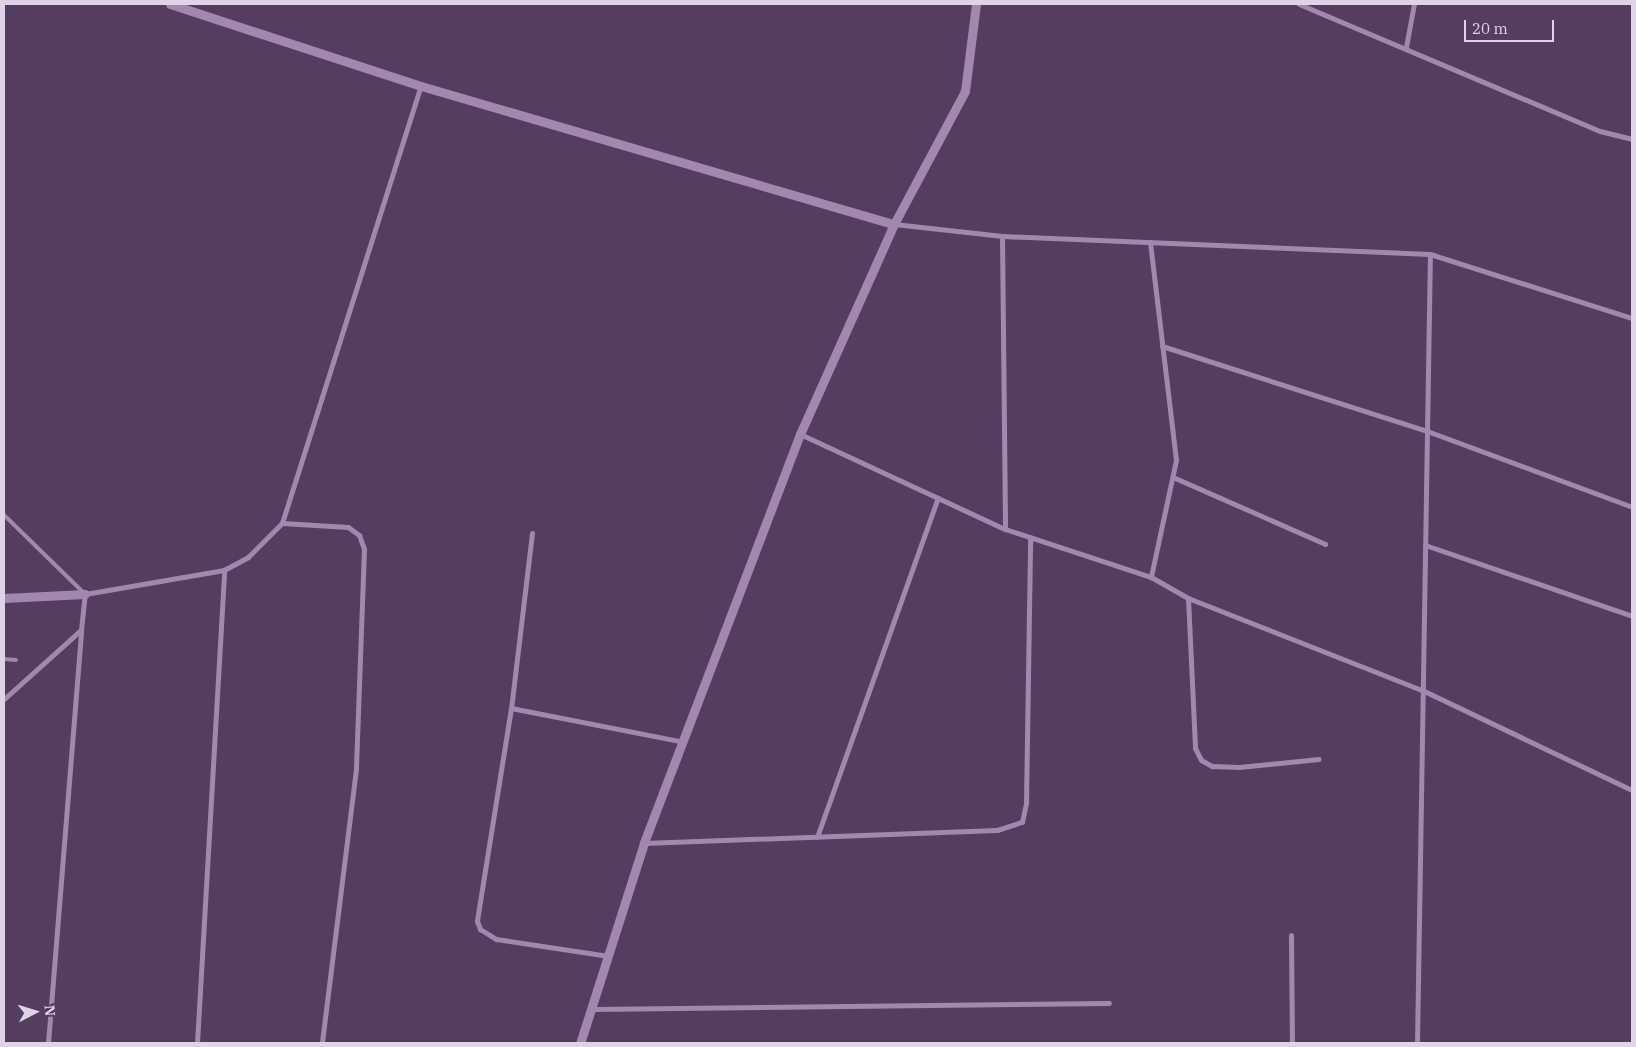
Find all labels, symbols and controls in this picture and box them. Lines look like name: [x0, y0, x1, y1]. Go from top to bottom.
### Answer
scale bar: [1466, 10, 1556, 42]
text: 20 m: [1472, 19, 1508, 38]
north arrow: [10, 987, 60, 1037]
text: N: [40, 1004, 59, 1017]

